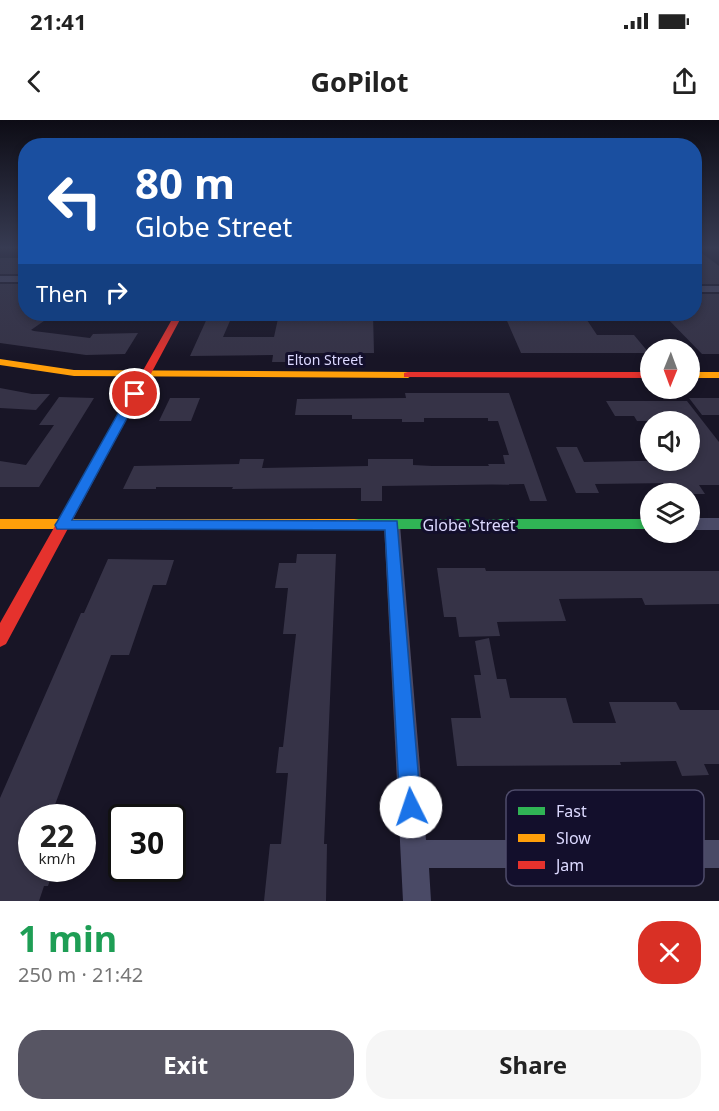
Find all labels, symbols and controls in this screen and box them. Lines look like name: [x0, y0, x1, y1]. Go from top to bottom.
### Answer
text: 21:41: [30, 6, 87, 36]
text: GoPilot: [311, 63, 408, 100]
icon: back: [18, 65, 51, 98]
icon: share: [668, 65, 701, 98]
text: 80 m: [135, 154, 235, 211]
icon: left: [36, 162, 114, 240]
text: Globe Street: [135, 208, 292, 245]
icon: right: [100, 276, 133, 309]
text: Then: [36, 278, 88, 308]
north arrow: [640, 339, 700, 399]
map controls: [640, 339, 700, 543]
street label: Elton Street: [287, 350, 363, 369]
pin: [109, 368, 160, 419]
icon: arrive: [118, 377, 151, 410]
button: sound: [640, 411, 700, 471]
button: layers: [640, 483, 700, 543]
street label: Globe Street: [422, 514, 516, 536]
position arrow: [379, 775, 443, 839]
legend: [506, 790, 704, 886]
text: Fast: [556, 800, 587, 822]
speed limit sign: 30: [108, 804, 186, 882]
text: 22: [40, 815, 74, 856]
text: Slow: [556, 827, 591, 849]
text: km/h: [39, 848, 75, 868]
text: Jam: [554, 854, 584, 876]
text: 1 min: [18, 914, 117, 963]
button: close: [638, 921, 701, 984]
text: 250 m · 21:42: [18, 961, 143, 988]
button: Exit: [18, 1030, 354, 1099]
button: Share: [366, 1030, 701, 1099]

